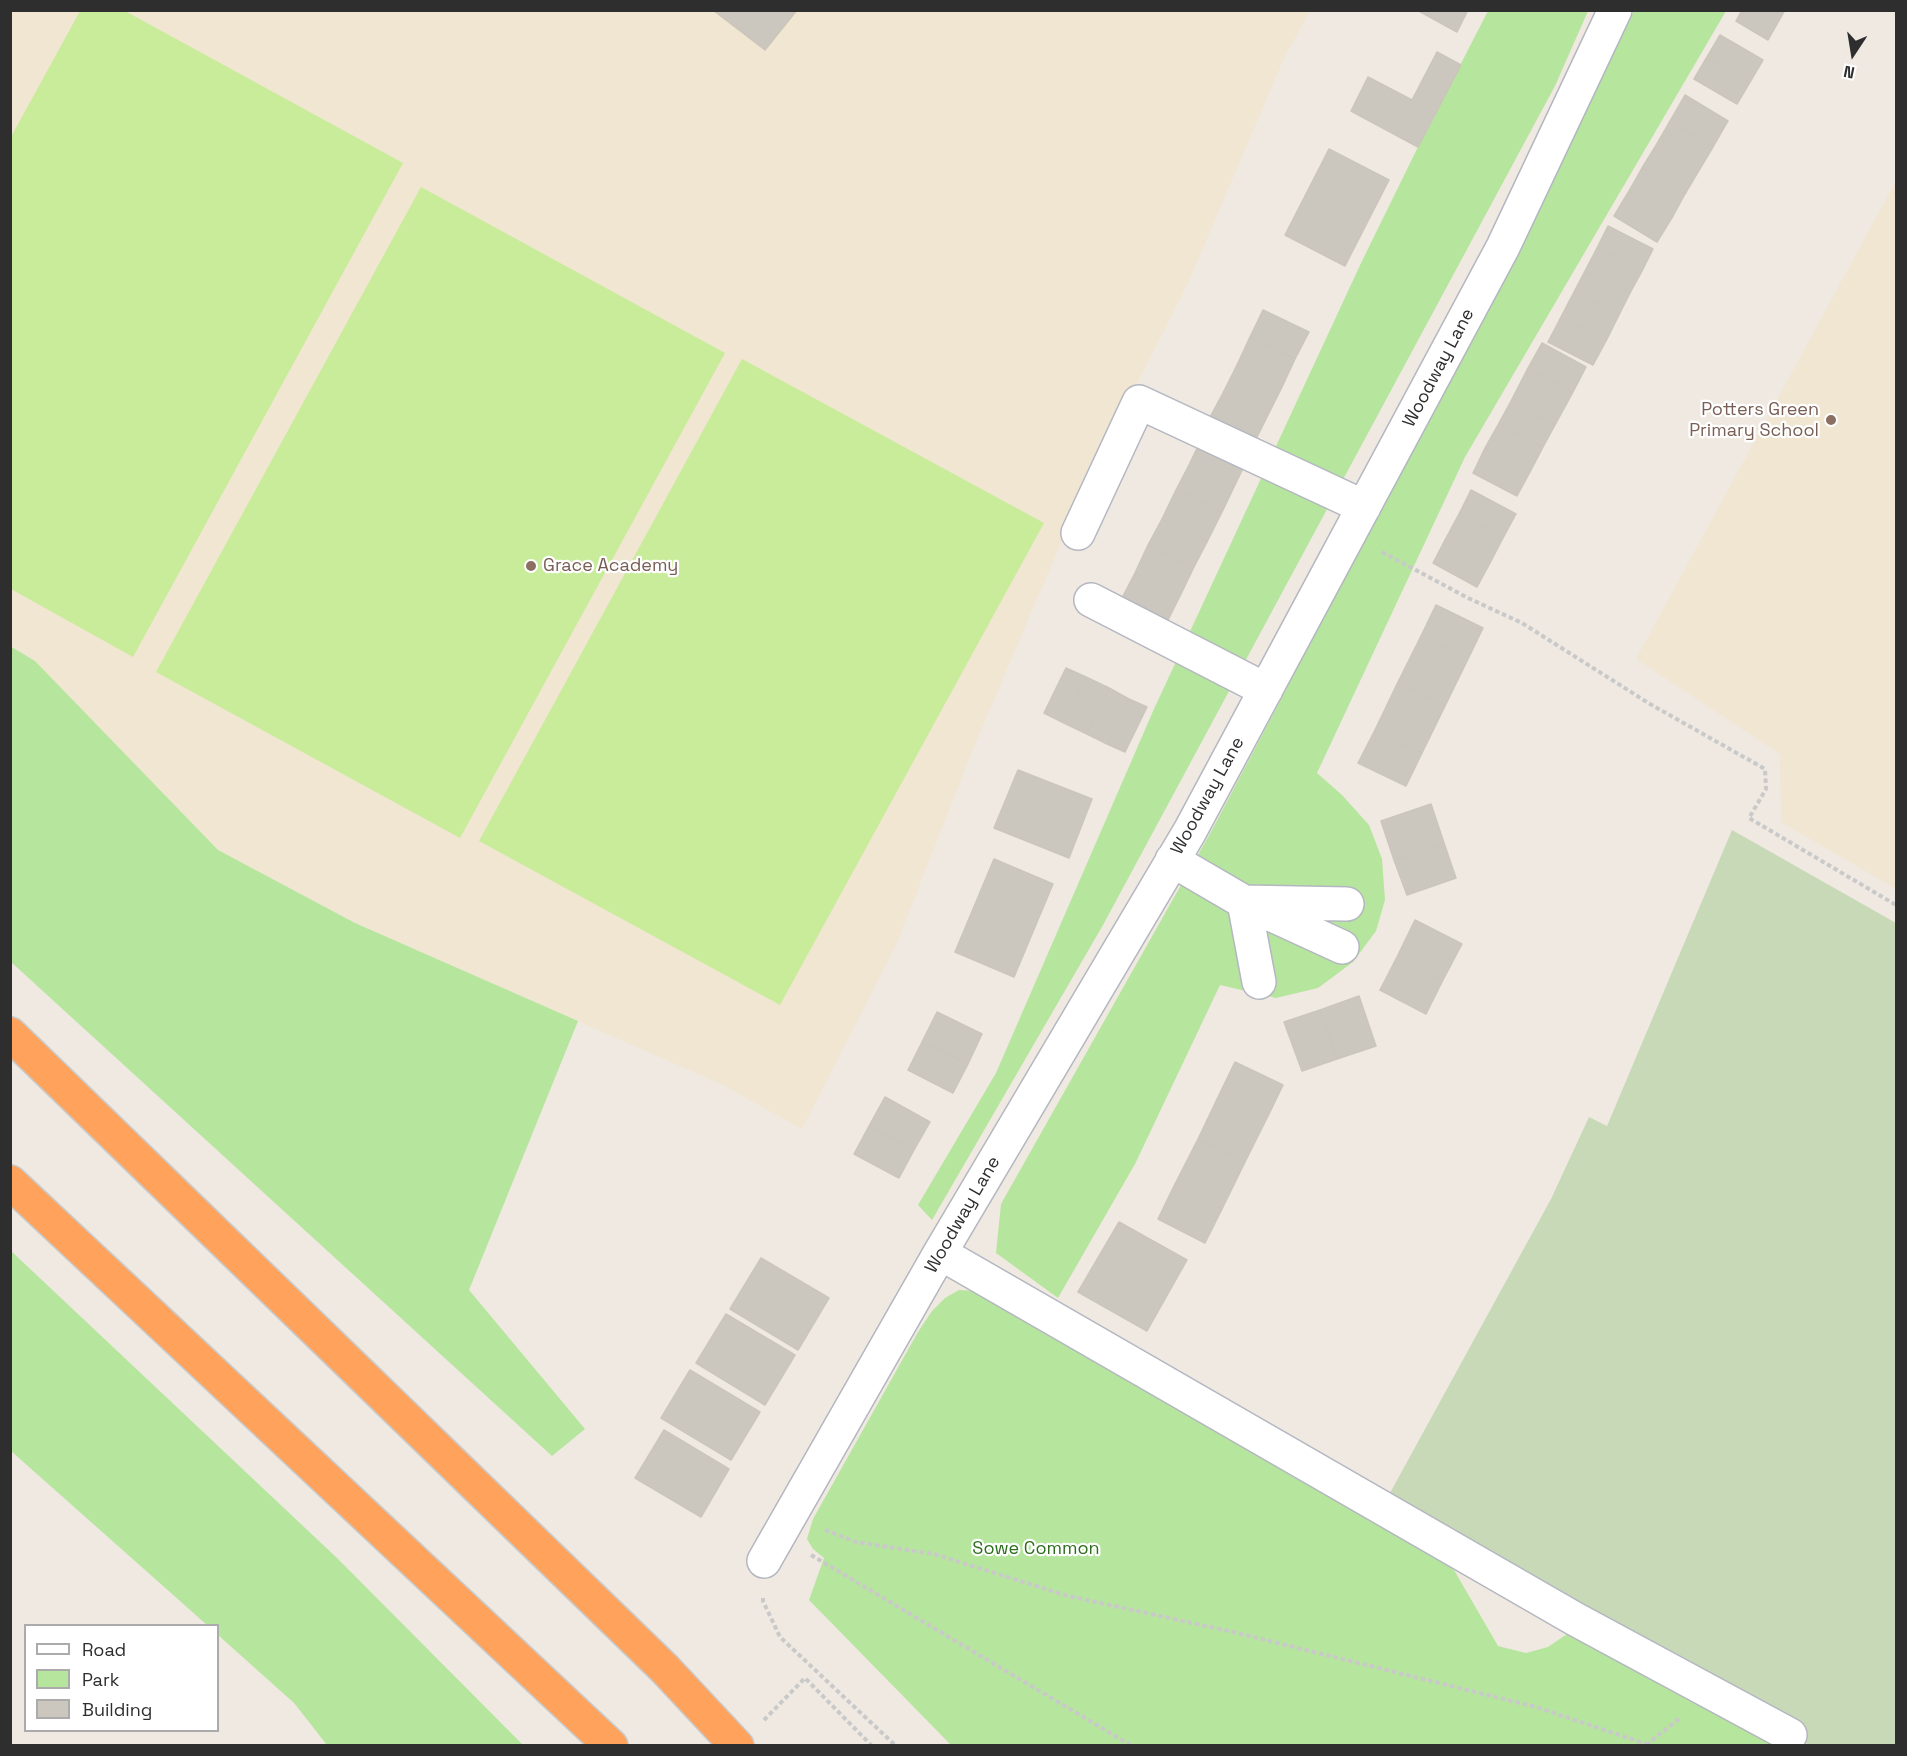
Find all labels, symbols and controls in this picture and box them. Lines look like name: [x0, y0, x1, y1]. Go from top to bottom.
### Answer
north arrow: [1823, 24, 1883, 84]
text: N: [1842, 61, 1857, 83]
street label: Woodway Lane: [1399, 305, 1479, 431]
place label: Potters Green Primary School: [1689, 399, 1819, 442]
marker: Potters Green Primary School: [1824, 413, 1838, 427]
place label: Grace Academy: [543, 555, 678, 577]
marker: Grace Academy: [524, 559, 538, 573]
street label: Woodway Lane: [1167, 733, 1249, 859]
street label: Woodway Lane: [921, 1153, 1005, 1277]
park label: Sowe Common: [972, 1538, 1100, 1560]
legend: [24, 1624, 219, 1732]
text: Road: [82, 1638, 126, 1661]
text: Park: [82, 1668, 119, 1691]
text: Building: [82, 1698, 152, 1721]

